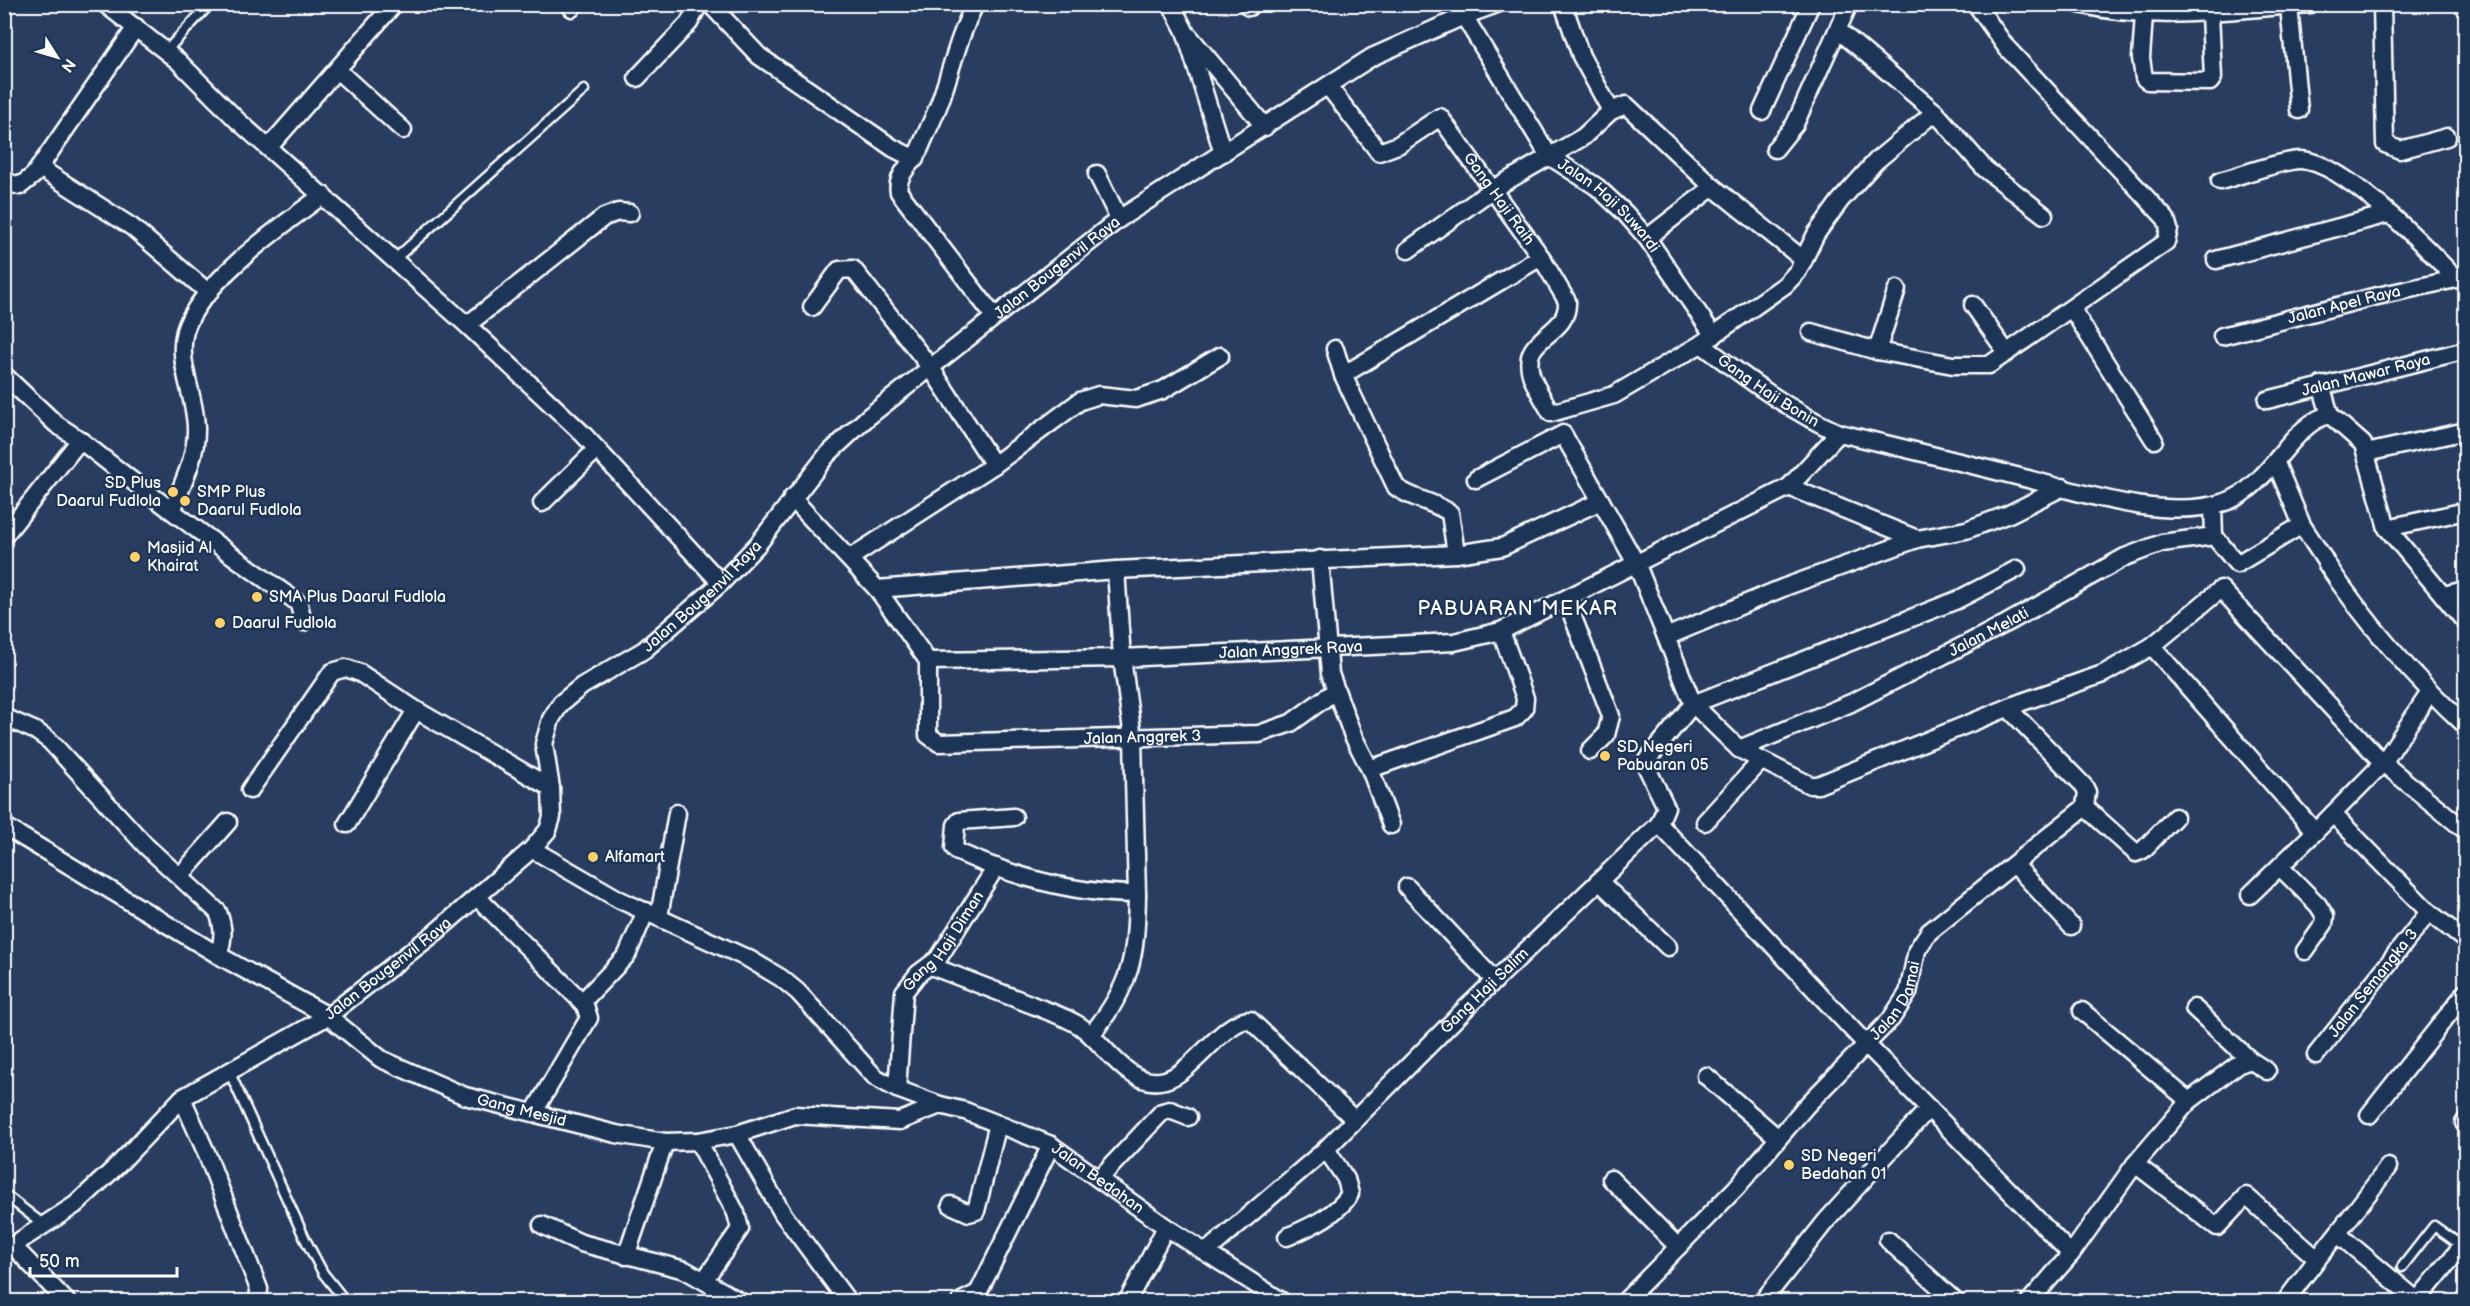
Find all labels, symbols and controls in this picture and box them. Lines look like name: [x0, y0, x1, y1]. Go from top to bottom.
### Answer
north arrow: [27, 27, 87, 87]
text: N: [57, 55, 79, 76]
street label: Gang Haji Raih: [1459, 149, 1539, 249]
street label: Jalan Haji Suwardi: [1554, 155, 1664, 256]
street label: Jalan Bougenvil Raya: [990, 212, 1124, 323]
street label: Jalan Apel Raya: [2286, 282, 2402, 328]
street label: Gang Haji Bonin: [1714, 350, 1822, 431]
street label: Jalan Mawar Raya: [2300, 350, 2432, 400]
place label: SD Plus Daarul Fudlola: [56, 474, 161, 511]
place label: SMP Plus Daarul Fudlola: [197, 483, 302, 520]
marker: SD Plus Daarul Fudlola: [166, 485, 180, 499]
marker: SMP Plus Daarul Fudlola: [178, 494, 192, 508]
street label: Jalan Bougenvil Raya: [639, 537, 766, 656]
place label: Masjid Al Khairat: [147, 539, 212, 576]
marker: Masjid Al Khairat: [128, 550, 142, 564]
place label: SMA Plus Daarul Fudlola: [269, 588, 446, 607]
marker: SMA Plus Daarul Fudlola: [250, 590, 264, 604]
district label: PABUARAN MEKAR: [1417, 597, 1619, 621]
street label: Jalan Melati: [1946, 603, 2032, 661]
place label: Daarul Fudlola: [232, 614, 337, 633]
marker: Daarul Fudlola: [213, 616, 227, 630]
street label: Jalan Anggrek Raya: [1219, 637, 1363, 663]
street label: Jalan Anggrek 3: [1084, 726, 1202, 748]
place label: SD Negeri Pabuaran 05: [1617, 738, 1709, 775]
marker: SD Negeri Pabuaran 05: [1598, 749, 1612, 763]
place label: Alfamart: [605, 848, 665, 867]
marker: Alfamart: [586, 850, 600, 864]
street label: Gang Haji Diman: [898, 888, 988, 995]
street label: Jalan Bougenvil Raya: [321, 913, 455, 1024]
street label: Jalan Semangka 3: [2324, 925, 2422, 1041]
street label: Gang Haji Salim: [1436, 944, 1532, 1038]
street label: Jalan Damai: [1866, 959, 1924, 1044]
street label: Gang Mesjid: [475, 1090, 568, 1131]
street label: Jalan Bedahan: [1048, 1139, 1147, 1218]
place label: SD Negeri Bedahan 01: [1801, 1147, 1887, 1184]
marker: SD Negeri Bedahan 01: [1782, 1158, 1796, 1172]
scale bar: [30, 1240, 177, 1278]
text: 50 m: [39, 1251, 80, 1272]

